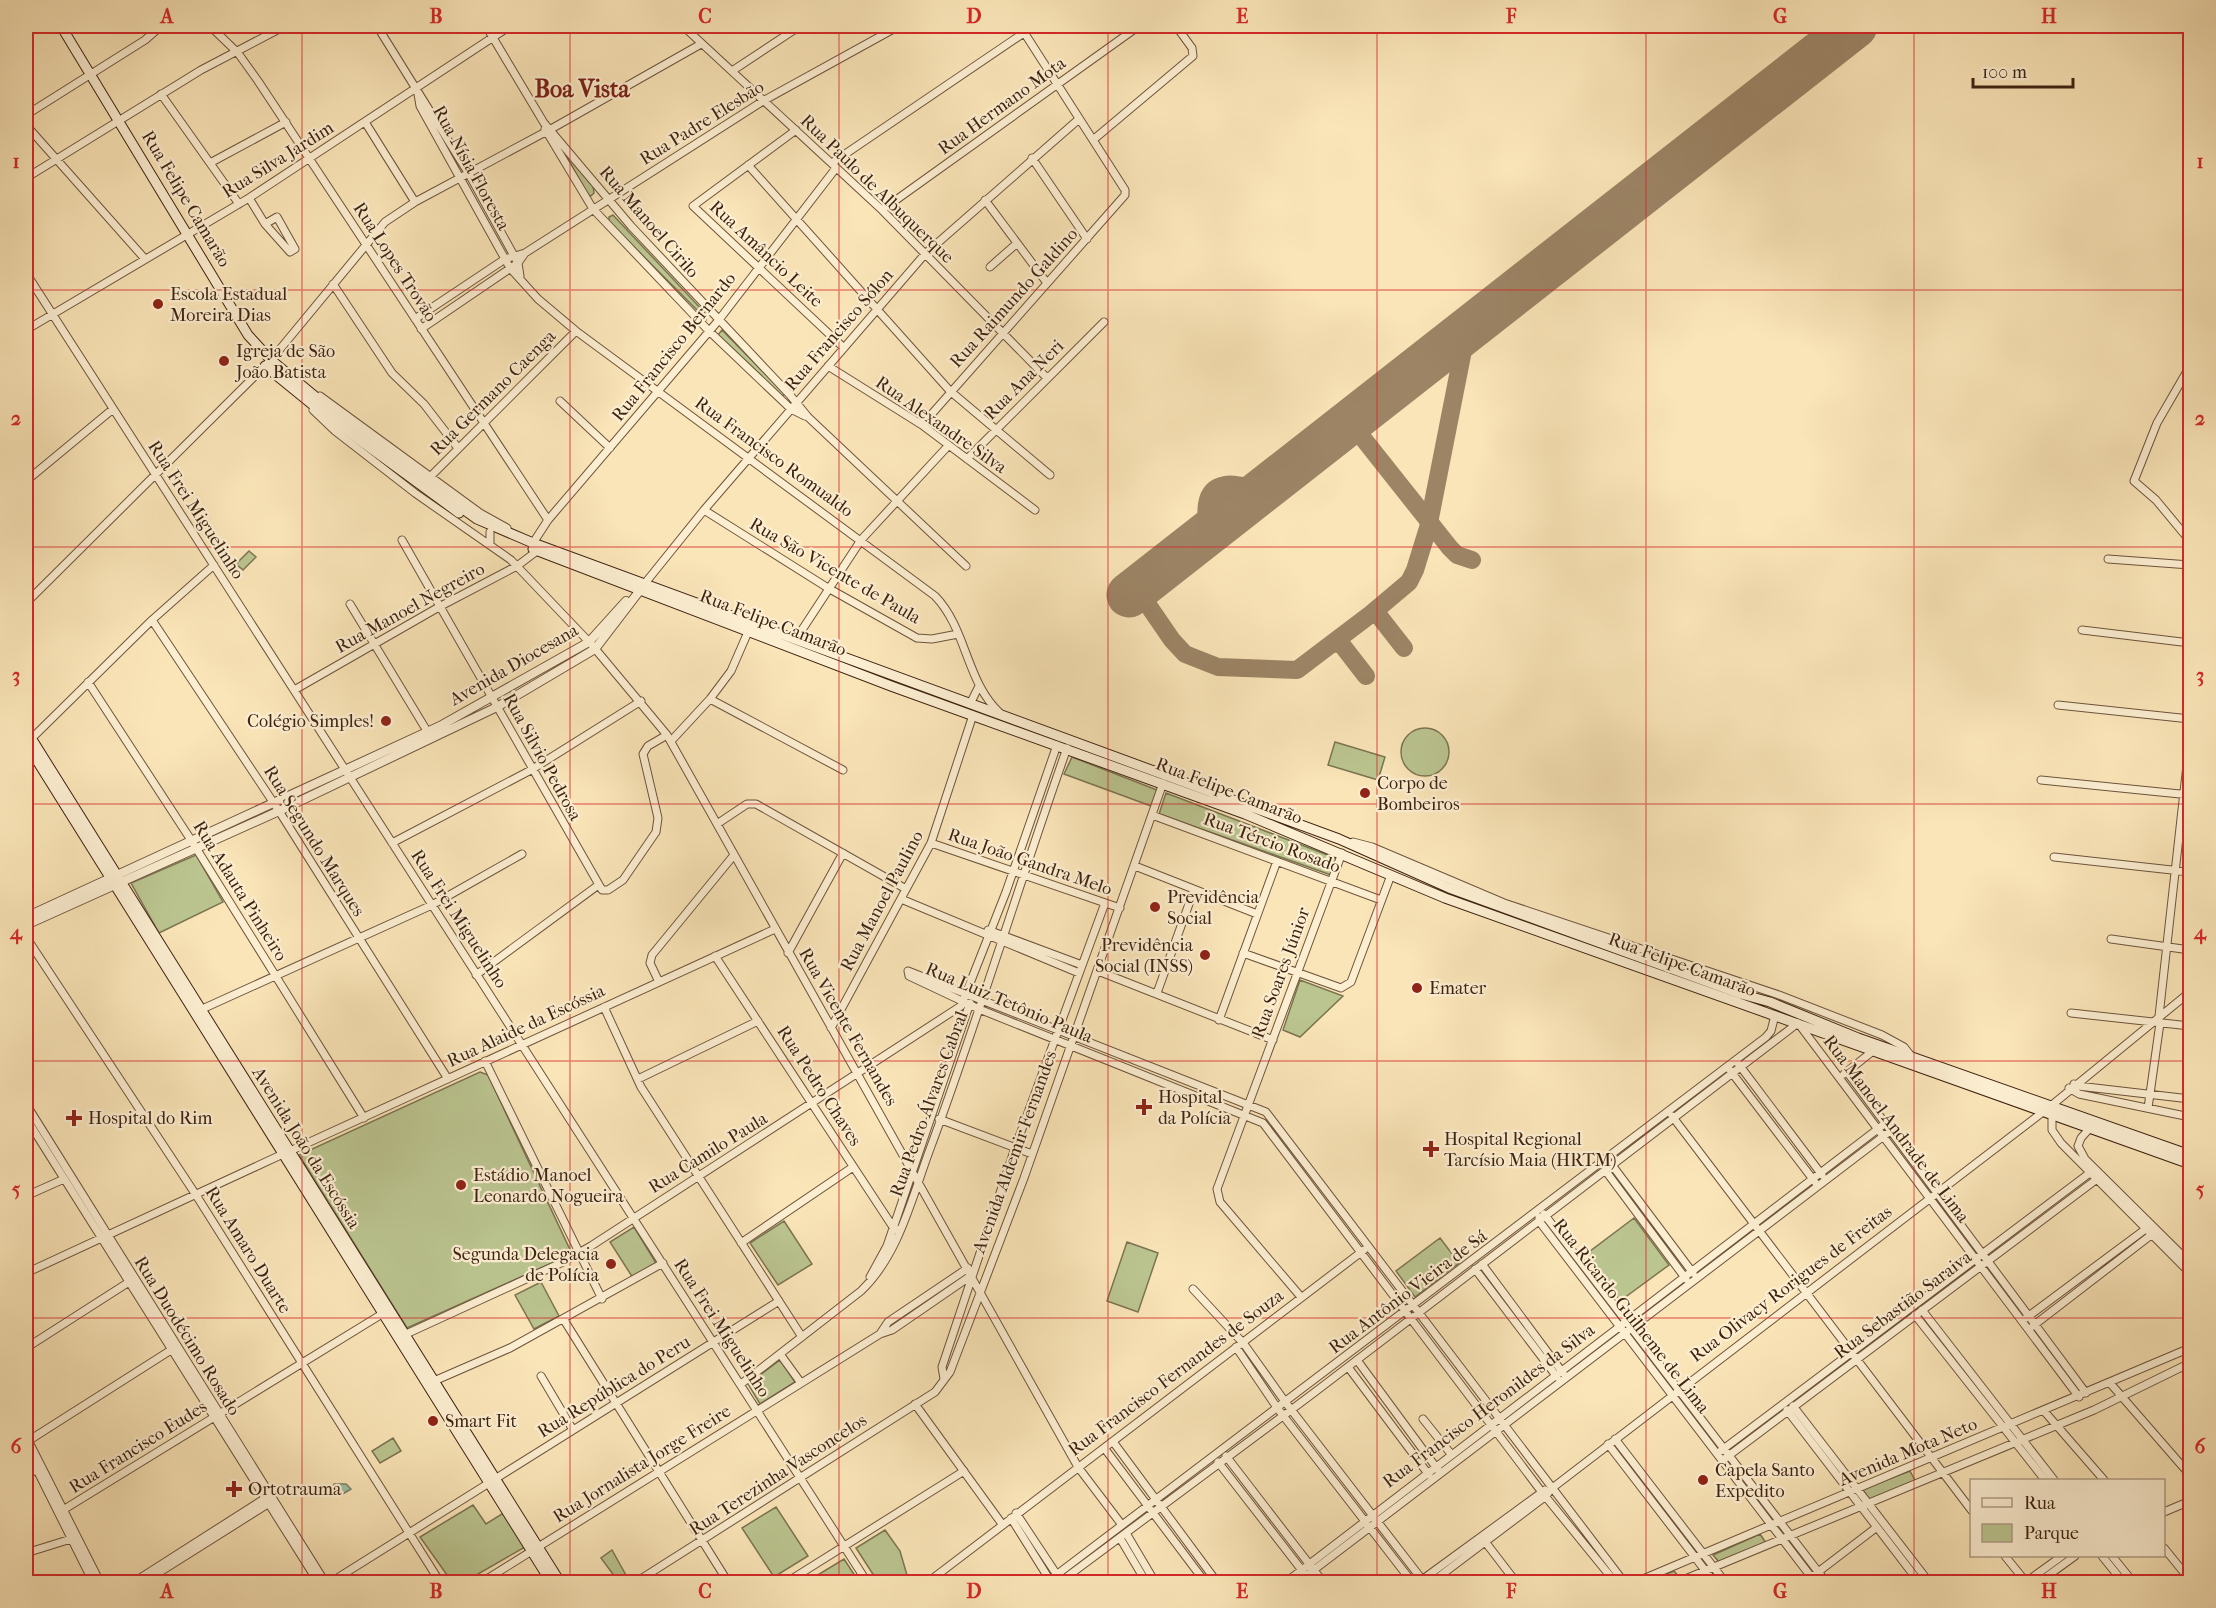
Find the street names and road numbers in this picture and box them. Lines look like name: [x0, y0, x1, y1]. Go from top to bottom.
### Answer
street label: Rua Hermano Mota: [934, 52, 1070, 159]
street label: Rua Padre Elesbão: [636, 76, 768, 170]
street label: Rua Nísia Floresta: [428, 102, 514, 235]
street label: Rua Paulo de Albuquerque: [796, 110, 958, 268]
street label: Rua Silva Jardim: [218, 117, 338, 203]
street label: Rua Felipe Camarão: [137, 127, 235, 271]
street label: Rua Manoel Cirilo: [595, 162, 703, 282]
street label: Rua Amâncio Leite: [705, 196, 827, 312]
street label: Rua Lopes Trovão: [349, 198, 441, 326]
street label: Rua Raimundo Galdino: [946, 224, 1082, 372]
street label: Rua Francisco Sólon: [780, 264, 898, 395]
street label: Rua Francisco Bernardo: [608, 268, 740, 426]
street label: Rua Germano Caenga: [426, 325, 561, 460]
street label: Rua Ana Neri: [980, 335, 1069, 424]
street label: Rua Alexandre Silva: [871, 372, 1011, 478]
street label: Rua Francisco Romualdo: [691, 392, 857, 522]
street label: Rua Frei Miguelinho: [143, 437, 249, 583]
street label: Rua São Vicente de Paula: [746, 513, 925, 629]
street label: Rua Manoel Negreiro: [332, 558, 488, 658]
street label: Rua Felipe Camarão: [697, 585, 849, 661]
street label: Avenida Diocesana: [445, 619, 583, 711]
street label: Rua Silvio Pedrosa: [498, 690, 586, 825]
street label: Rua Felipe Camarão: [1153, 753, 1305, 829]
street label: Rua Segundo Marques: [259, 762, 369, 921]
street label: Rua Tércio Rosado: [1201, 808, 1343, 878]
street label: Rua Adauta Pinheiro: [188, 817, 292, 965]
street label: Rua João Gandra Melo: [945, 824, 1115, 900]
street label: Rua Manoel Paulino: [836, 827, 928, 975]
street label: Rua Frei Miguelinho: [406, 846, 512, 992]
street label: Rua Soares Júnior: [1248, 904, 1315, 1041]
street label: Rua Felipe Camarão: [1605, 929, 1759, 1001]
street label: Rua Vicente Fernandes: [794, 944, 902, 1110]
street label: Rua Luiz Tetônio Paula: [922, 958, 1096, 1048]
street label: Rua Alaide da Escóssia: [444, 980, 609, 1072]
street label: Rua Pedro Álvares Cabral: [885, 1008, 972, 1200]
street label: Rua Pedro Chaves: [772, 1022, 866, 1150]
street label: Rua Manoel Andrade de Lima: [1819, 1031, 1974, 1227]
street label: Avenida Aldemir Fernandes: [968, 1047, 1062, 1257]
street label: Avenida João da Escóssia: [247, 1062, 365, 1233]
street label: Rua Camilo Paula: [645, 1108, 772, 1198]
street label: Rua Amaro Duarte: [200, 1183, 296, 1318]
street label: Rua Olivacy Rorigues de Freitas: [1686, 1201, 1896, 1367]
street label: Rua Ricardo Guilheme de Lima: [1548, 1214, 1714, 1418]
street label: Rua Antônio Vieira de Sá: [1325, 1225, 1492, 1358]
street label: Rua Sebastião Saraiva: [1830, 1246, 1976, 1364]
street label: Rua Duodécimo Rosado: [129, 1253, 245, 1419]
street label: Rua Frei Miguelinho: [669, 1255, 775, 1401]
street label: Rua Francisco Fernandes de Souza: [1064, 1285, 1288, 1461]
street label: Rua Francisco Heronildes da Silva: [1379, 1319, 1600, 1493]
street label: Rua República do Peru: [534, 1331, 694, 1443]
street label: Rua Francisco Eudes: [65, 1396, 211, 1498]
street label: Rua Jornalista Jorge Freire: [549, 1401, 735, 1527]
street label: Rua Terezinha Vasconcelos: [685, 1410, 871, 1540]
street label: Avenida Mota Neto: [1835, 1413, 1980, 1491]

